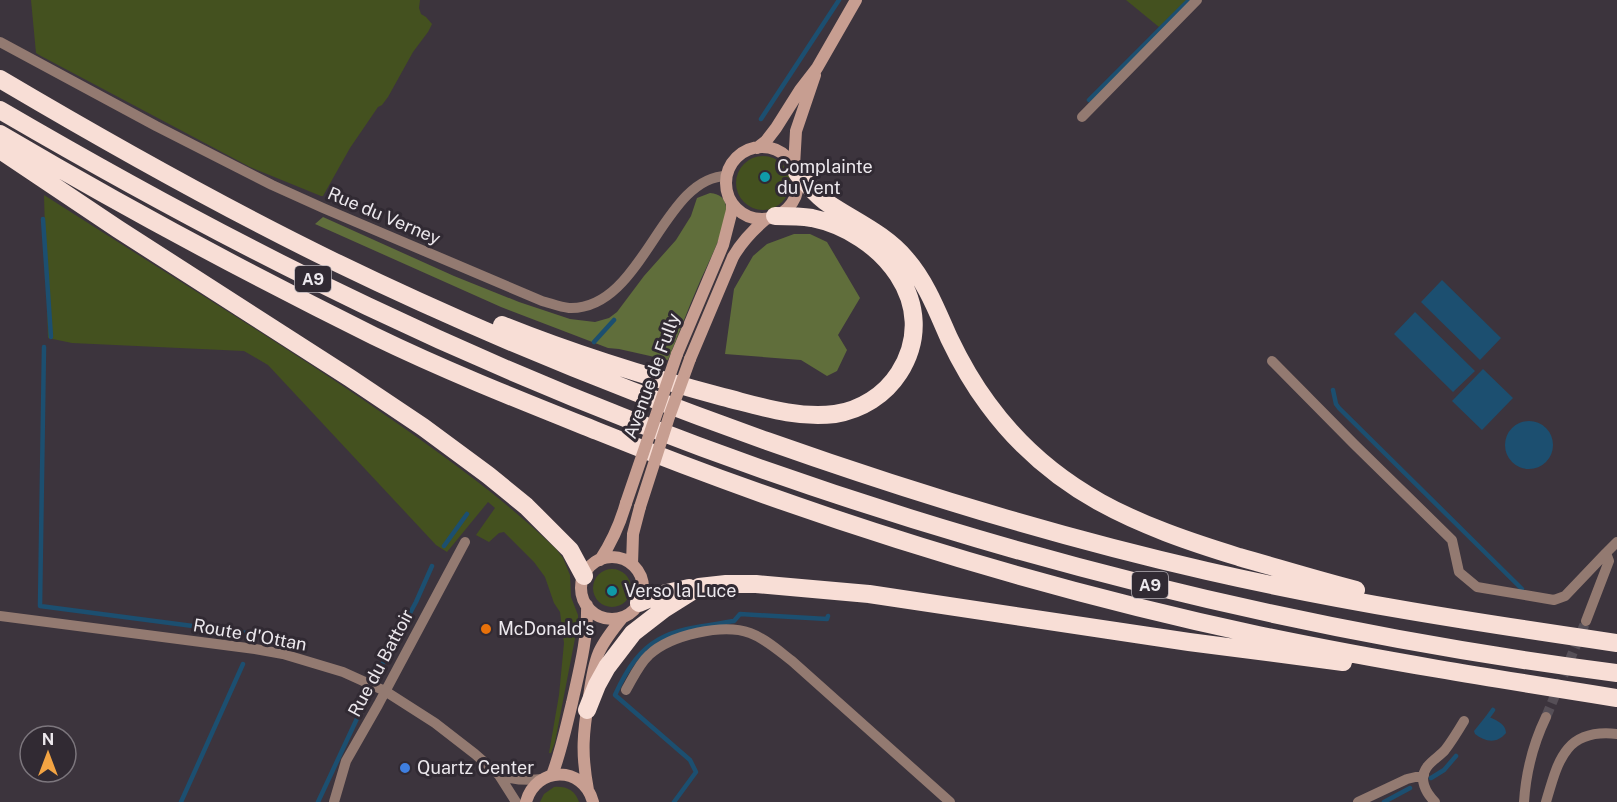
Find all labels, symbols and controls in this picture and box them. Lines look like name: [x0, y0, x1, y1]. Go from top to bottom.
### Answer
place label: Complainte du Vent: [777, 156, 873, 198]
marker: Complainte du Vent: [758, 170, 772, 184]
street label: Rue du Verney: [325, 182, 444, 249]
road number: A9: [295, 266, 331, 292]
street label: Avenue de Fully: [619, 310, 684, 441]
road number: A9: [1132, 572, 1168, 598]
place label: Verso la Luce: [624, 580, 737, 601]
marker: Verso la Luce: [605, 584, 619, 598]
street label: Rue du Battoir: [343, 605, 418, 720]
street label: Route d'Ottan: [192, 614, 309, 655]
place label: McDonald's: [498, 618, 594, 639]
marker: McDonald's: [479, 622, 493, 636]
north arrow: [18, 724, 78, 784]
text: N: [42, 730, 54, 749]
place label: Quartz Center: [417, 757, 534, 778]
marker: Quartz Center: [398, 761, 412, 775]

